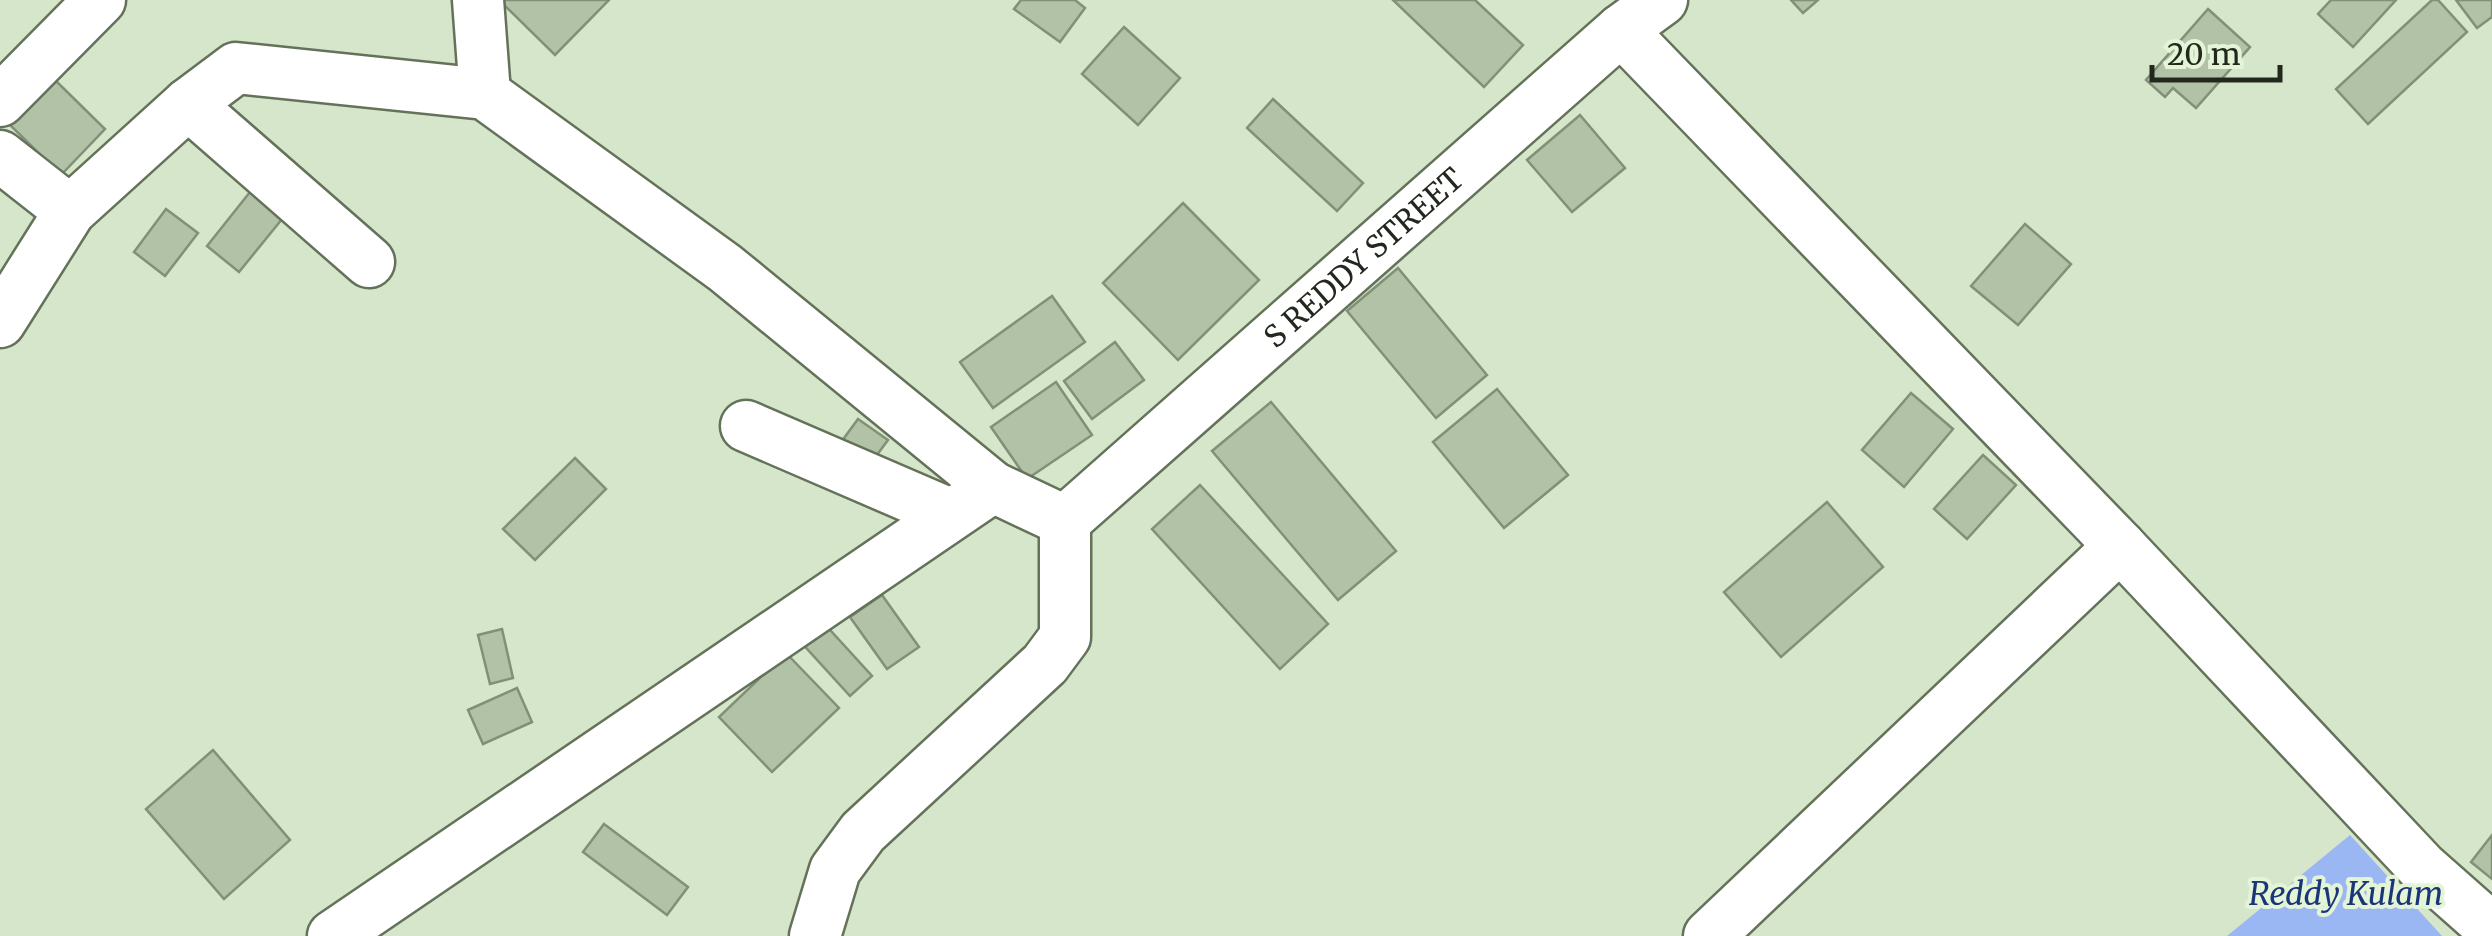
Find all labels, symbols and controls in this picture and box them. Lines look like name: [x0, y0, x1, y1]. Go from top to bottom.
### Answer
scale bar: [2152, 20, 2280, 82]
text: 20 m: [2167, 35, 2241, 73]
street label: S REDDY STREET: [1256, 159, 1471, 356]
water label: Reddy Kulam: [2249, 874, 2443, 914]

